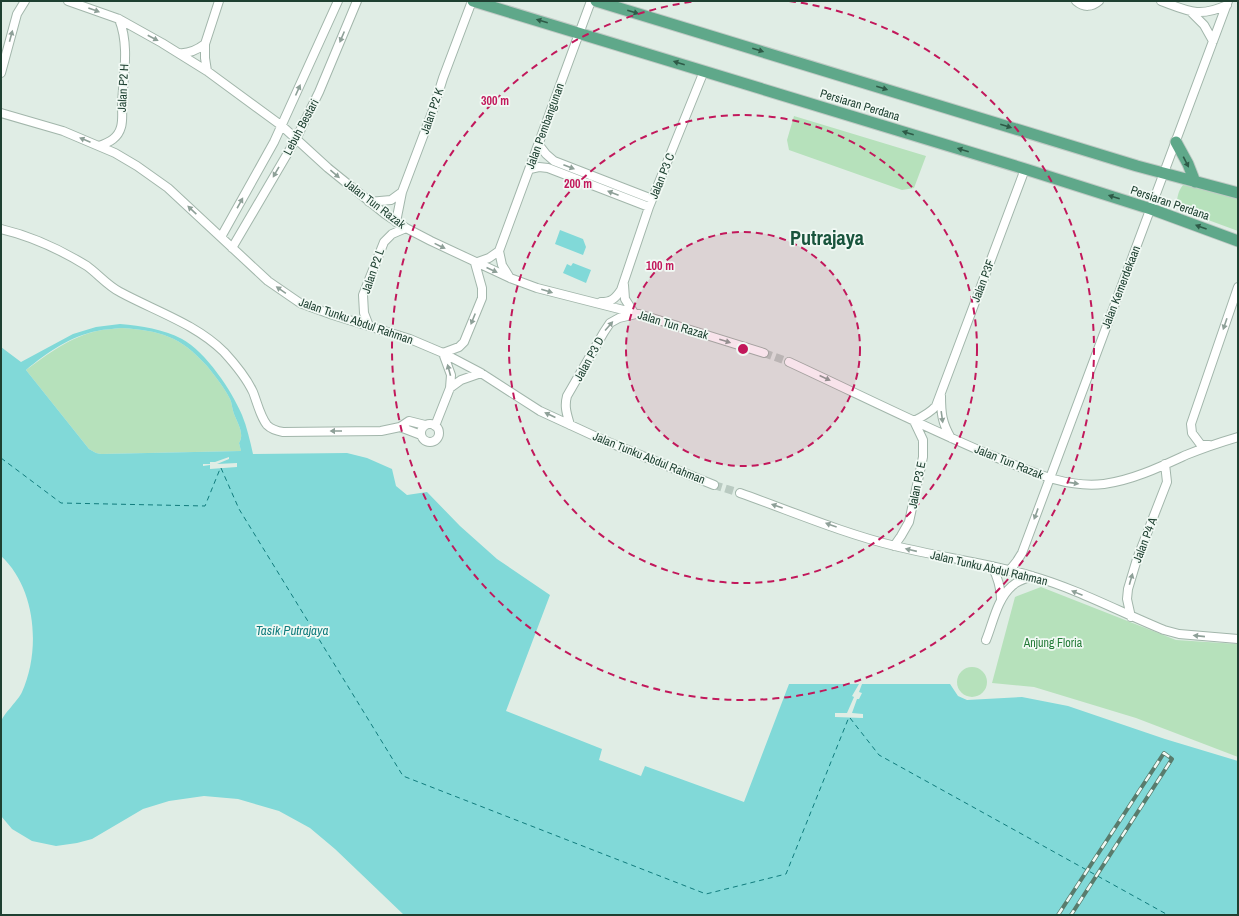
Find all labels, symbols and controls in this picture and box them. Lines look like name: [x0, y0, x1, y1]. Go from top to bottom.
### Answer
one-way arrow: [88, 8, 100, 14]
one-way arrow: [628, 9, 640, 15]
one-way arrow: [535, 18, 547, 24]
one-way arrow: [8, 30, 14, 42]
one-way arrow: [339, 32, 345, 43]
one-way arrow: [148, 35, 159, 41]
one-way arrow: [752, 47, 764, 53]
one-way arrow: [672, 60, 684, 66]
street label: Jalan P2 H: [114, 64, 132, 112]
street label: Jalan Pembangunan: [522, 81, 568, 171]
one-way arrow: [295, 85, 301, 96]
street label: Jalan P2 K: [417, 85, 447, 136]
street label: Persiaran Perdana: [818, 85, 902, 125]
one-way arrow: [876, 85, 888, 91]
text: 300 m: [481, 93, 509, 109]
street label: Lebuh Bestari: [280, 96, 322, 158]
one-way arrow: [1001, 123, 1013, 129]
one-way arrow: [902, 130, 914, 136]
one-way arrow: [79, 137, 90, 143]
one-way arrow: [956, 147, 968, 153]
street label: Jalan P3 C: [646, 151, 678, 201]
one-way arrow: [1183, 156, 1190, 167]
one-way arrow: [564, 164, 576, 170]
one-way arrow: [273, 166, 280, 178]
one-way arrow: [330, 169, 341, 178]
street label: Jalan Tun Razak: [341, 176, 409, 232]
text: 200 m: [564, 176, 592, 192]
street label: Persiaran Perdana: [1128, 182, 1212, 224]
one-way arrow: [606, 189, 618, 195]
one-way arrow: [1107, 194, 1119, 200]
one-way arrow: [237, 197, 243, 208]
one-way arrow: [187, 206, 198, 215]
district label: Putrajaya: [790, 224, 864, 251]
one-way arrow: [1195, 224, 1207, 230]
one-way arrow: [434, 243, 446, 249]
street label: Jalan Kemerdekaan: [1098, 243, 1144, 331]
street label: Jalan P2 L: [358, 246, 388, 296]
street label: Jalan P3F: [968, 257, 998, 305]
text: 100 m: [646, 258, 674, 274]
one-way arrow: [487, 268, 499, 274]
one-way arrow: [275, 286, 286, 295]
one-way arrow: [541, 288, 553, 294]
street label: Jalan Tunku Abdul Rahman: [297, 294, 415, 348]
street label: Jalan Tun Razak: [636, 307, 710, 343]
one-way arrow: [470, 313, 476, 325]
one-way arrow: [1222, 318, 1228, 330]
one-way arrow: [604, 321, 613, 331]
street label: Jalan P3 D: [570, 334, 608, 384]
one-way arrow: [719, 338, 731, 344]
centre of rings: [736, 342, 750, 356]
one-way arrow: [446, 364, 452, 376]
one-way arrow: [819, 375, 830, 381]
one-way arrow: [939, 411, 945, 423]
one-way arrow: [544, 412, 555, 418]
one-way arrow: [329, 428, 342, 434]
street label: Jalan Tunku Abdul Rahman: [590, 428, 708, 488]
street label: Jalan Tun Razak: [972, 441, 1046, 483]
street label: Jalan P3 E: [905, 460, 929, 510]
one-way arrow: [1067, 480, 1079, 486]
one-way arrow: [770, 503, 782, 509]
one-way arrow: [1032, 509, 1038, 521]
street label: Jalan P4 A: [1129, 515, 1161, 565]
one-way arrow: [824, 522, 836, 528]
one-way arrow: [905, 546, 917, 552]
street label: Jalan Tunku Abdul Rahman: [929, 547, 1049, 589]
one-way arrow: [1128, 572, 1134, 584]
one-way arrow: [1072, 590, 1083, 596]
water label: Tasik Putrajaya: [256, 622, 328, 639]
one-way arrow: [1193, 633, 1205, 639]
park label: Anjung Floria: [1023, 635, 1083, 651]

